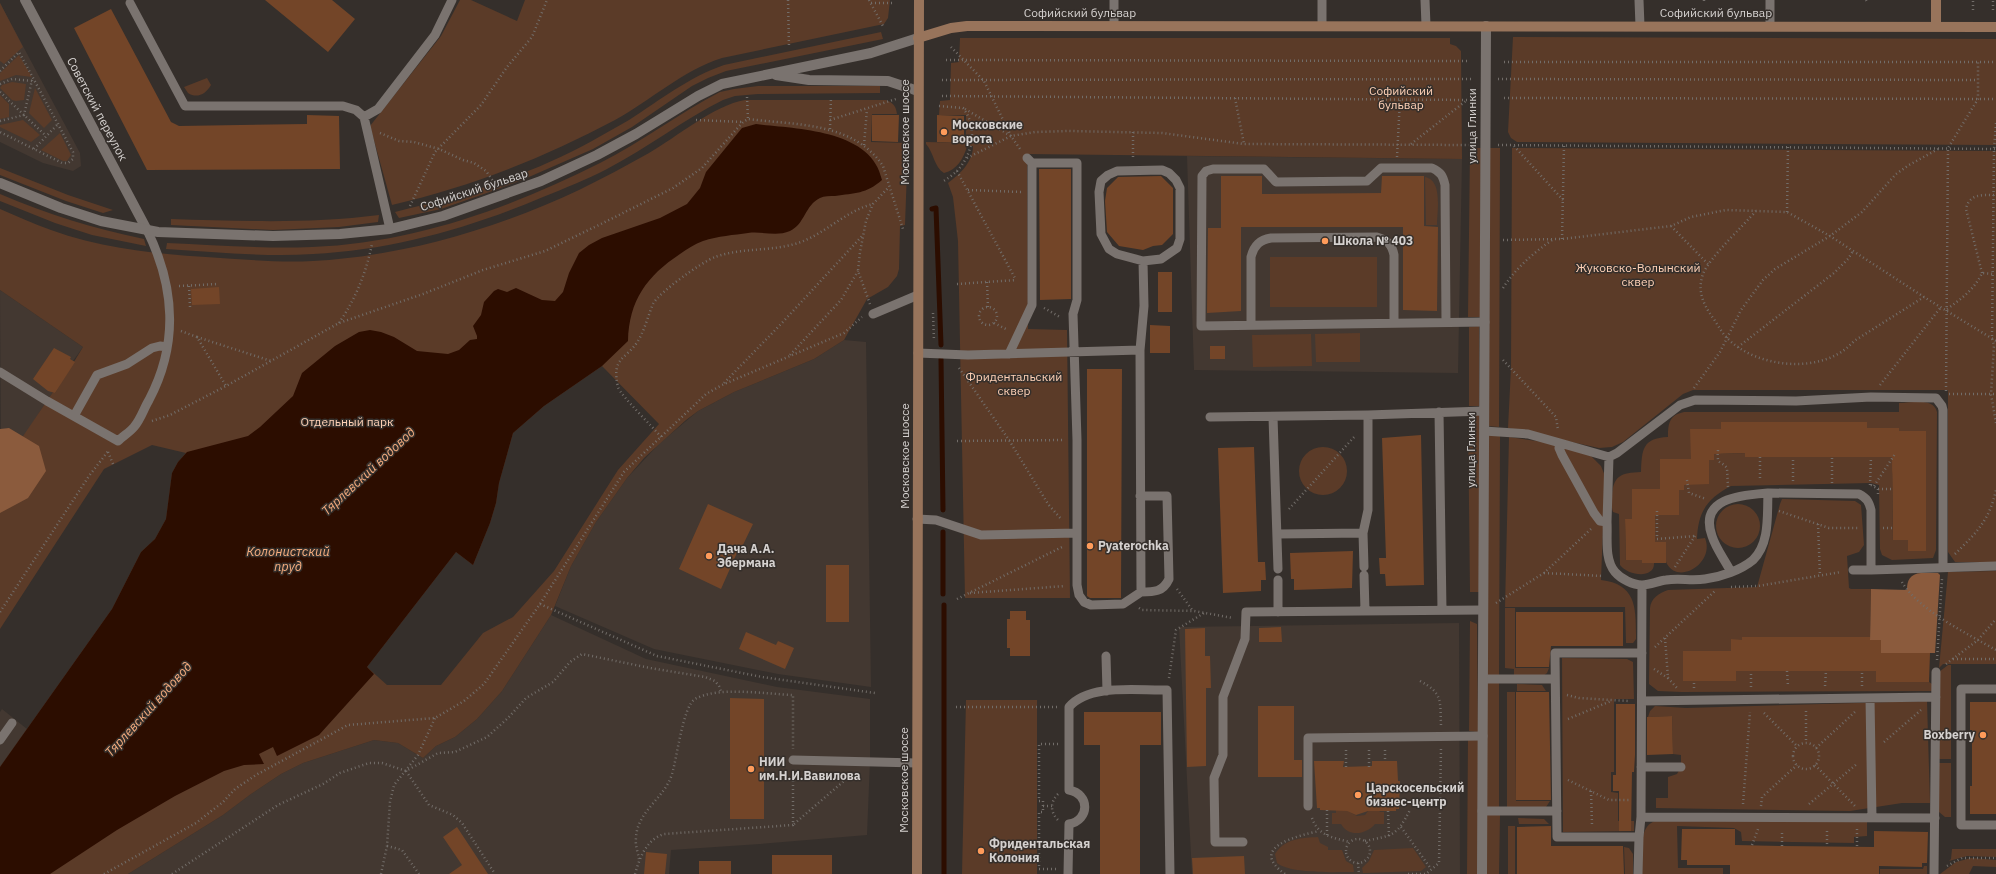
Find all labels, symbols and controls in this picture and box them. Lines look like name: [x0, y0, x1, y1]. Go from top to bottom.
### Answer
street label: Софийский бульвар: [1024, 5, 1136, 20]
street label: Софийский бульвар: [1660, 5, 1772, 20]
street label: Советский переулок: [64, 54, 131, 164]
street label: Московское шоссе: [897, 79, 912, 185]
park label: Софийский бульвар: [1369, 83, 1433, 112]
street label: улица Глинки: [1464, 88, 1479, 164]
place label: Московские ворота: [952, 117, 1023, 146]
marker: Московские ворота: [939, 127, 949, 137]
street label: Софийский бульвар: [418, 165, 530, 214]
place label: Школа № 403: [1333, 233, 1413, 248]
marker: Школа № 403: [1320, 236, 1330, 246]
park label: Жуковско-Волынский сквер: [1575, 260, 1701, 289]
park label: Фридентальский сквер: [966, 369, 1062, 398]
street label: Московское шоссе: [897, 403, 912, 509]
street label: улица Глинки: [1463, 412, 1478, 488]
park label: Отдельный парк: [300, 414, 394, 429]
water label: Тярлевский водовод: [318, 423, 419, 519]
place label: Pyaterochka: [1098, 538, 1169, 553]
place label: Дача А.А. Эбермана: [717, 541, 776, 570]
marker: Pyaterochka: [1085, 541, 1095, 551]
water label: Колонистский пруд: [246, 543, 330, 575]
marker: Дача А.А. Эбермана: [704, 551, 714, 561]
water label: Тярлевский водовод: [101, 658, 196, 760]
street label: Московское шоссе: [896, 727, 911, 833]
place label: Boxberry: [1923, 727, 1976, 742]
marker: Boxberry: [1978, 730, 1988, 740]
place label: НИИ им.Н.И.Вавилова: [759, 754, 861, 783]
marker: НИИ им.Н.И.Вавилова: [746, 764, 756, 774]
place label: Царскосельский бизнес-центр: [1366, 780, 1464, 809]
marker: Царскосельский бизнес-центр: [1353, 790, 1363, 800]
place label: Фридентальская Колония: [989, 836, 1090, 865]
marker: Фридентальская Колония: [976, 846, 986, 856]

